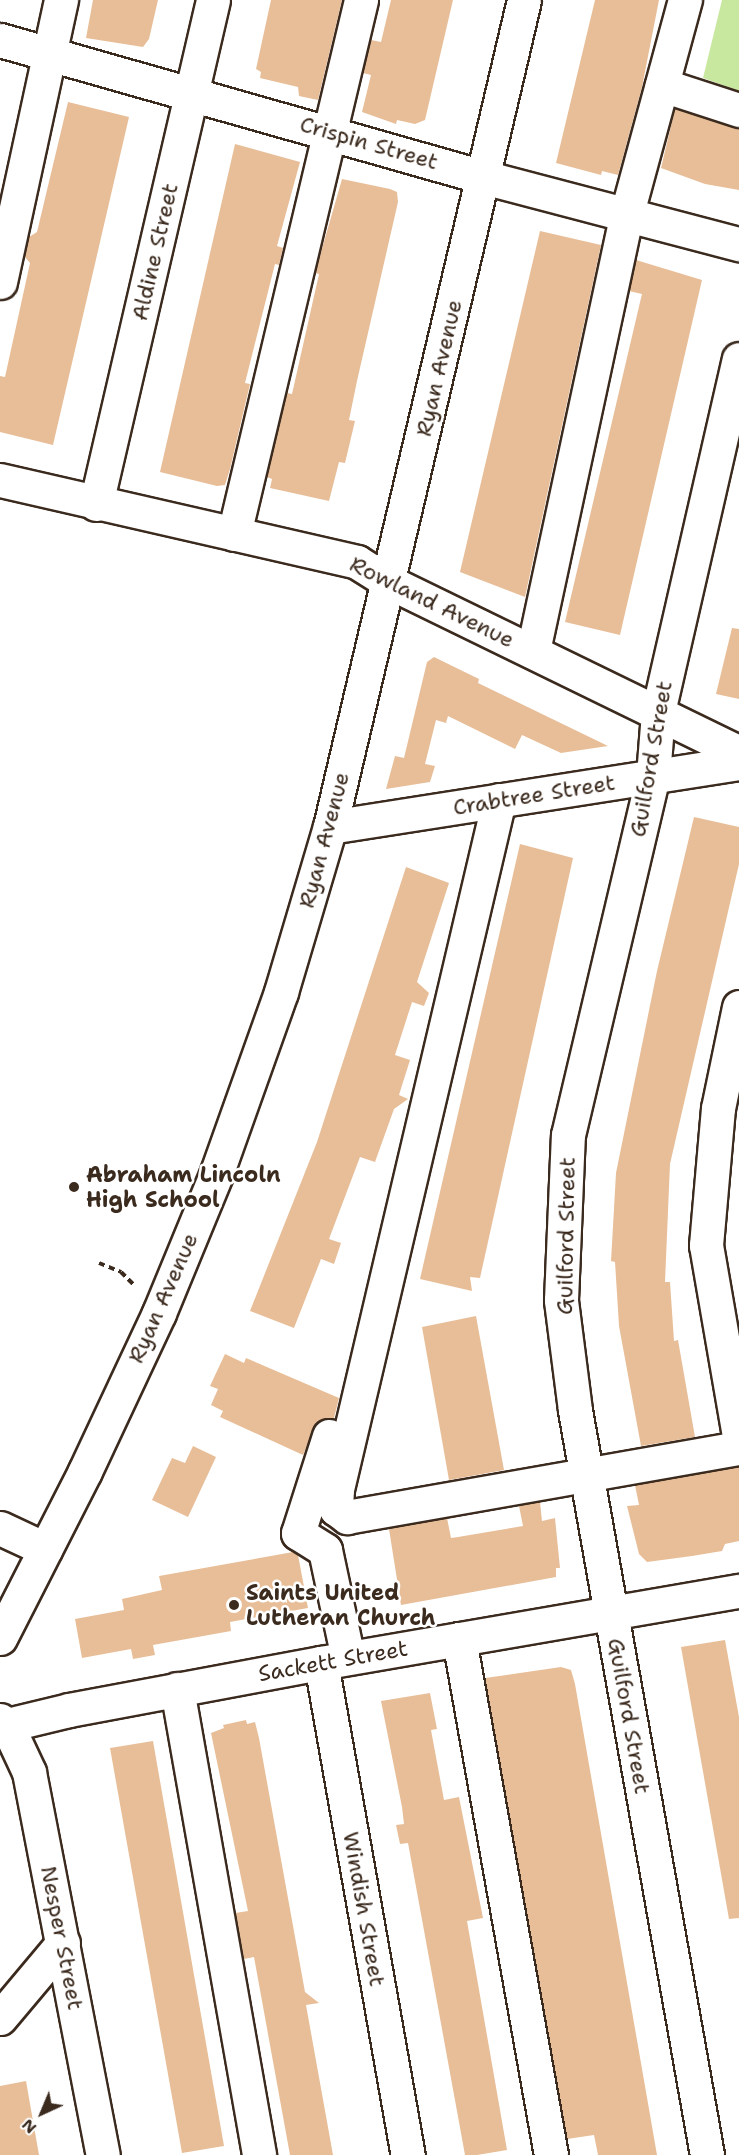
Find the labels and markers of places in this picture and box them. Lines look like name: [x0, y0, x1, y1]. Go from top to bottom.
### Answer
place label: Abraham Lincoln High School: [86, 1161, 281, 1212]
marker: Abraham Lincoln High School: [67, 1180, 81, 1194]
place label: Saints United Lutheran Church: [246, 1579, 436, 1630]
marker: Saints United Lutheran Church: [227, 1598, 241, 1612]

